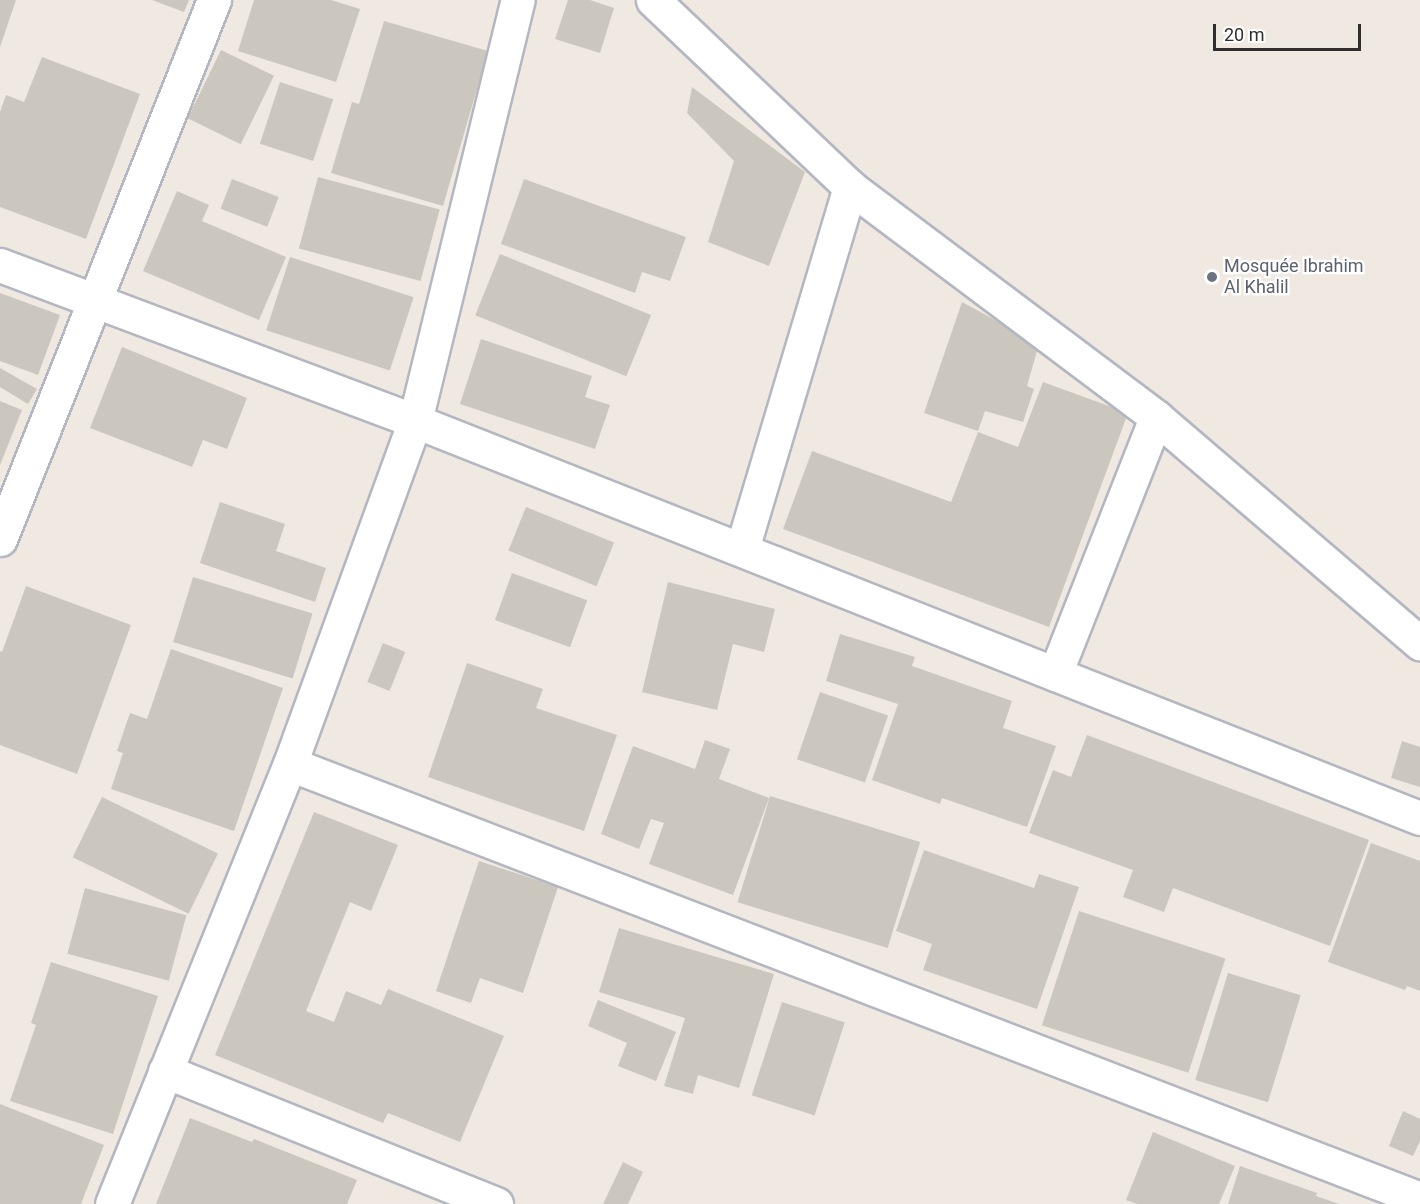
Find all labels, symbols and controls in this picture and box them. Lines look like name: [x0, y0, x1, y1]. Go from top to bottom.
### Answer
scale bar: [1216, 12, 1364, 50]
text: 20 m: [1224, 24, 1264, 45]
place label: Mosquée Ibrahim Al Khalil: [1224, 256, 1364, 298]
marker: Mosquée Ibrahim Al Khalil: [1205, 270, 1219, 284]

